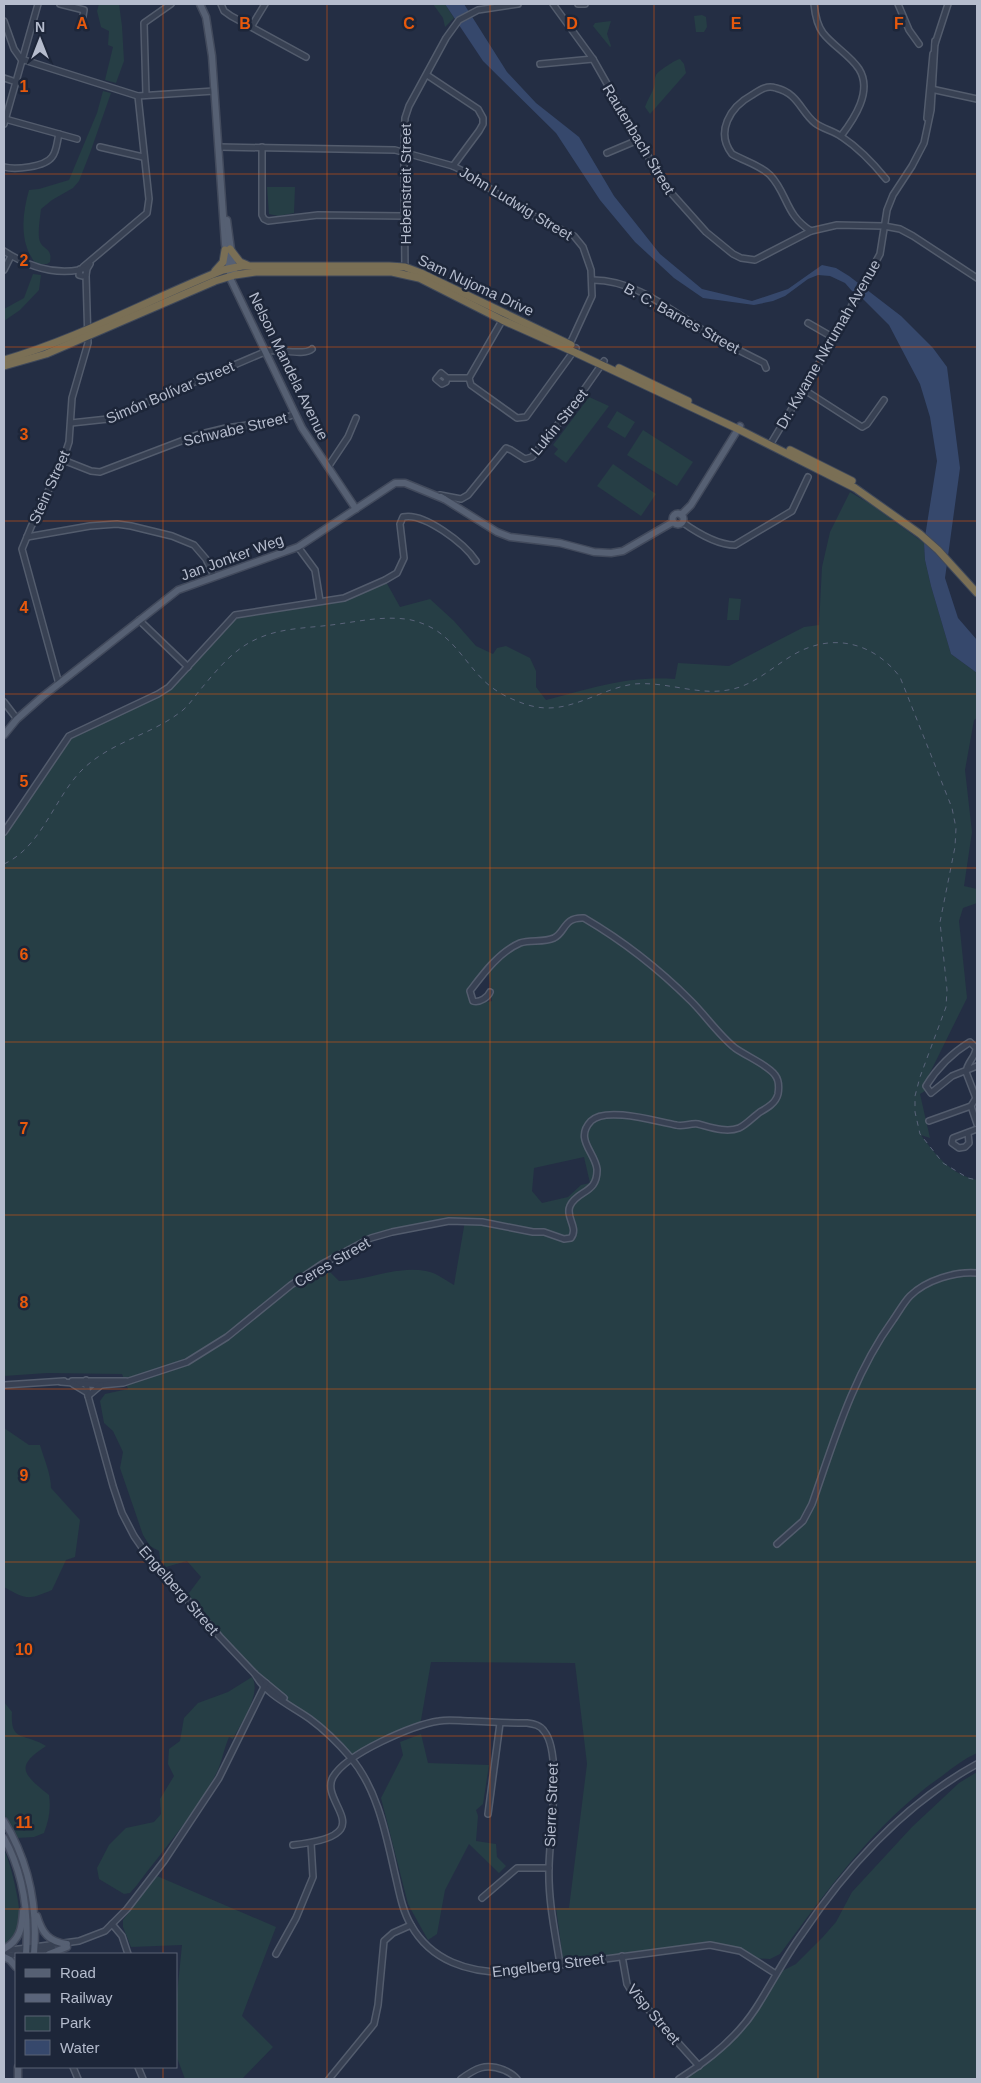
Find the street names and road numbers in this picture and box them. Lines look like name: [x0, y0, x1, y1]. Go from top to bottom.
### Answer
street label: Rautenbach Street: [600, 81, 679, 198]
street label: Hebenstreit Street: [397, 123, 414, 244]
street label: John Ludwig Street: [457, 163, 576, 244]
street label: Sam Nujoma Drive: [415, 251, 537, 319]
street label: Dr. Kwame Nkrumah Avenue: [773, 256, 883, 432]
street label: B. C. Barnes Street: [621, 279, 743, 357]
street label: Nelson Mandela Avenue: [246, 289, 332, 443]
street label: Simón Bolívar Street: [103, 357, 237, 427]
street label: Lukin Street: [527, 385, 591, 458]
street label: Schwabe Street: [181, 409, 289, 449]
street label: Stein Street: [25, 447, 73, 526]
street label: Jan Jonker Weg: [178, 531, 286, 583]
street label: Ceres Street: [291, 1233, 373, 1290]
street label: Engelberg Street: [136, 1542, 223, 1639]
street label: Sierre Street: [541, 1762, 561, 1847]
street label: Engelberg Street: [491, 1950, 606, 1980]
street label: Visp Street: [624, 1981, 685, 2048]

